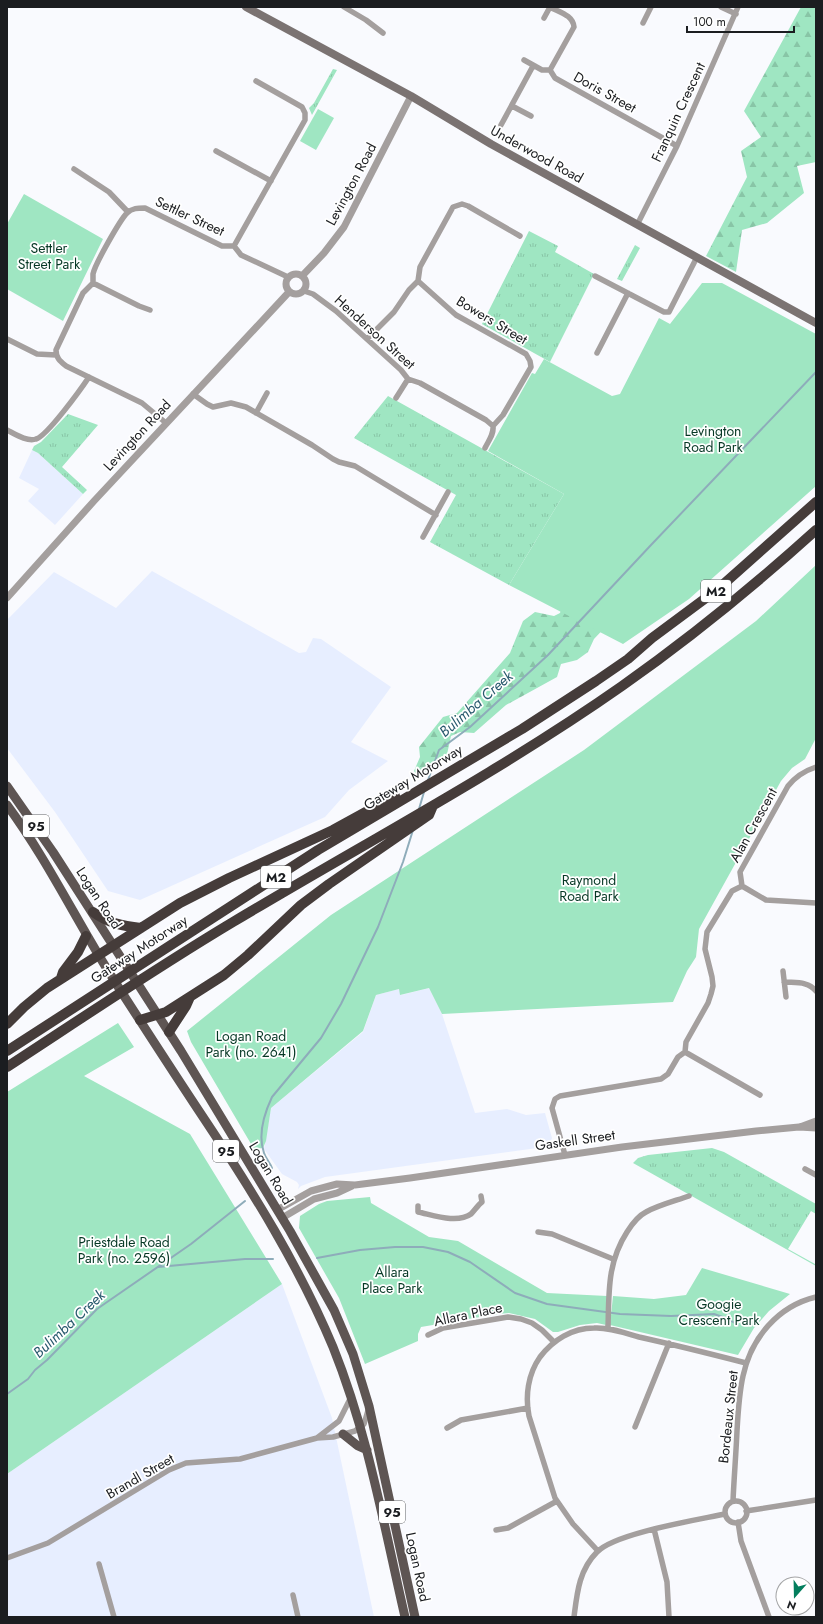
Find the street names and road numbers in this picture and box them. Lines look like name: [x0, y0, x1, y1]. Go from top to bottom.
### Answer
street label: Franquin Crescent: [646, 58, 710, 165]
street label: Doris Street: [570, 67, 641, 118]
street label: Underwood Road: [487, 120, 587, 188]
street label: Levington Road: [321, 139, 381, 229]
street label: Settler Street: [152, 191, 229, 241]
street label: Henderson Street: [330, 290, 420, 374]
street label: Bowers Street: [453, 291, 532, 349]
street label: Levington Road: [99, 395, 175, 475]
road number: M2: [701, 580, 731, 602]
street label: Gateway Motorway: [360, 739, 467, 814]
street label: Alan Crescent: [724, 784, 782, 866]
road number: 95: [23, 815, 49, 837]
street label: Logan Road: [71, 863, 127, 933]
road number: M2: [261, 866, 291, 888]
street label: Gateway Motorway: [87, 910, 192, 988]
street label: Gaskell Street: [534, 1124, 617, 1156]
street label: Logan Road: [244, 1138, 298, 1208]
road number: 95: [213, 1140, 239, 1162]
street label: Allara Place: [432, 1297, 504, 1331]
street label: Bordeaux Street: [713, 1369, 743, 1464]
street label: Brandl Street: [102, 1448, 178, 1504]
road number: 95: [379, 1501, 405, 1523]
street label: Logan Road: [401, 1530, 435, 1604]

